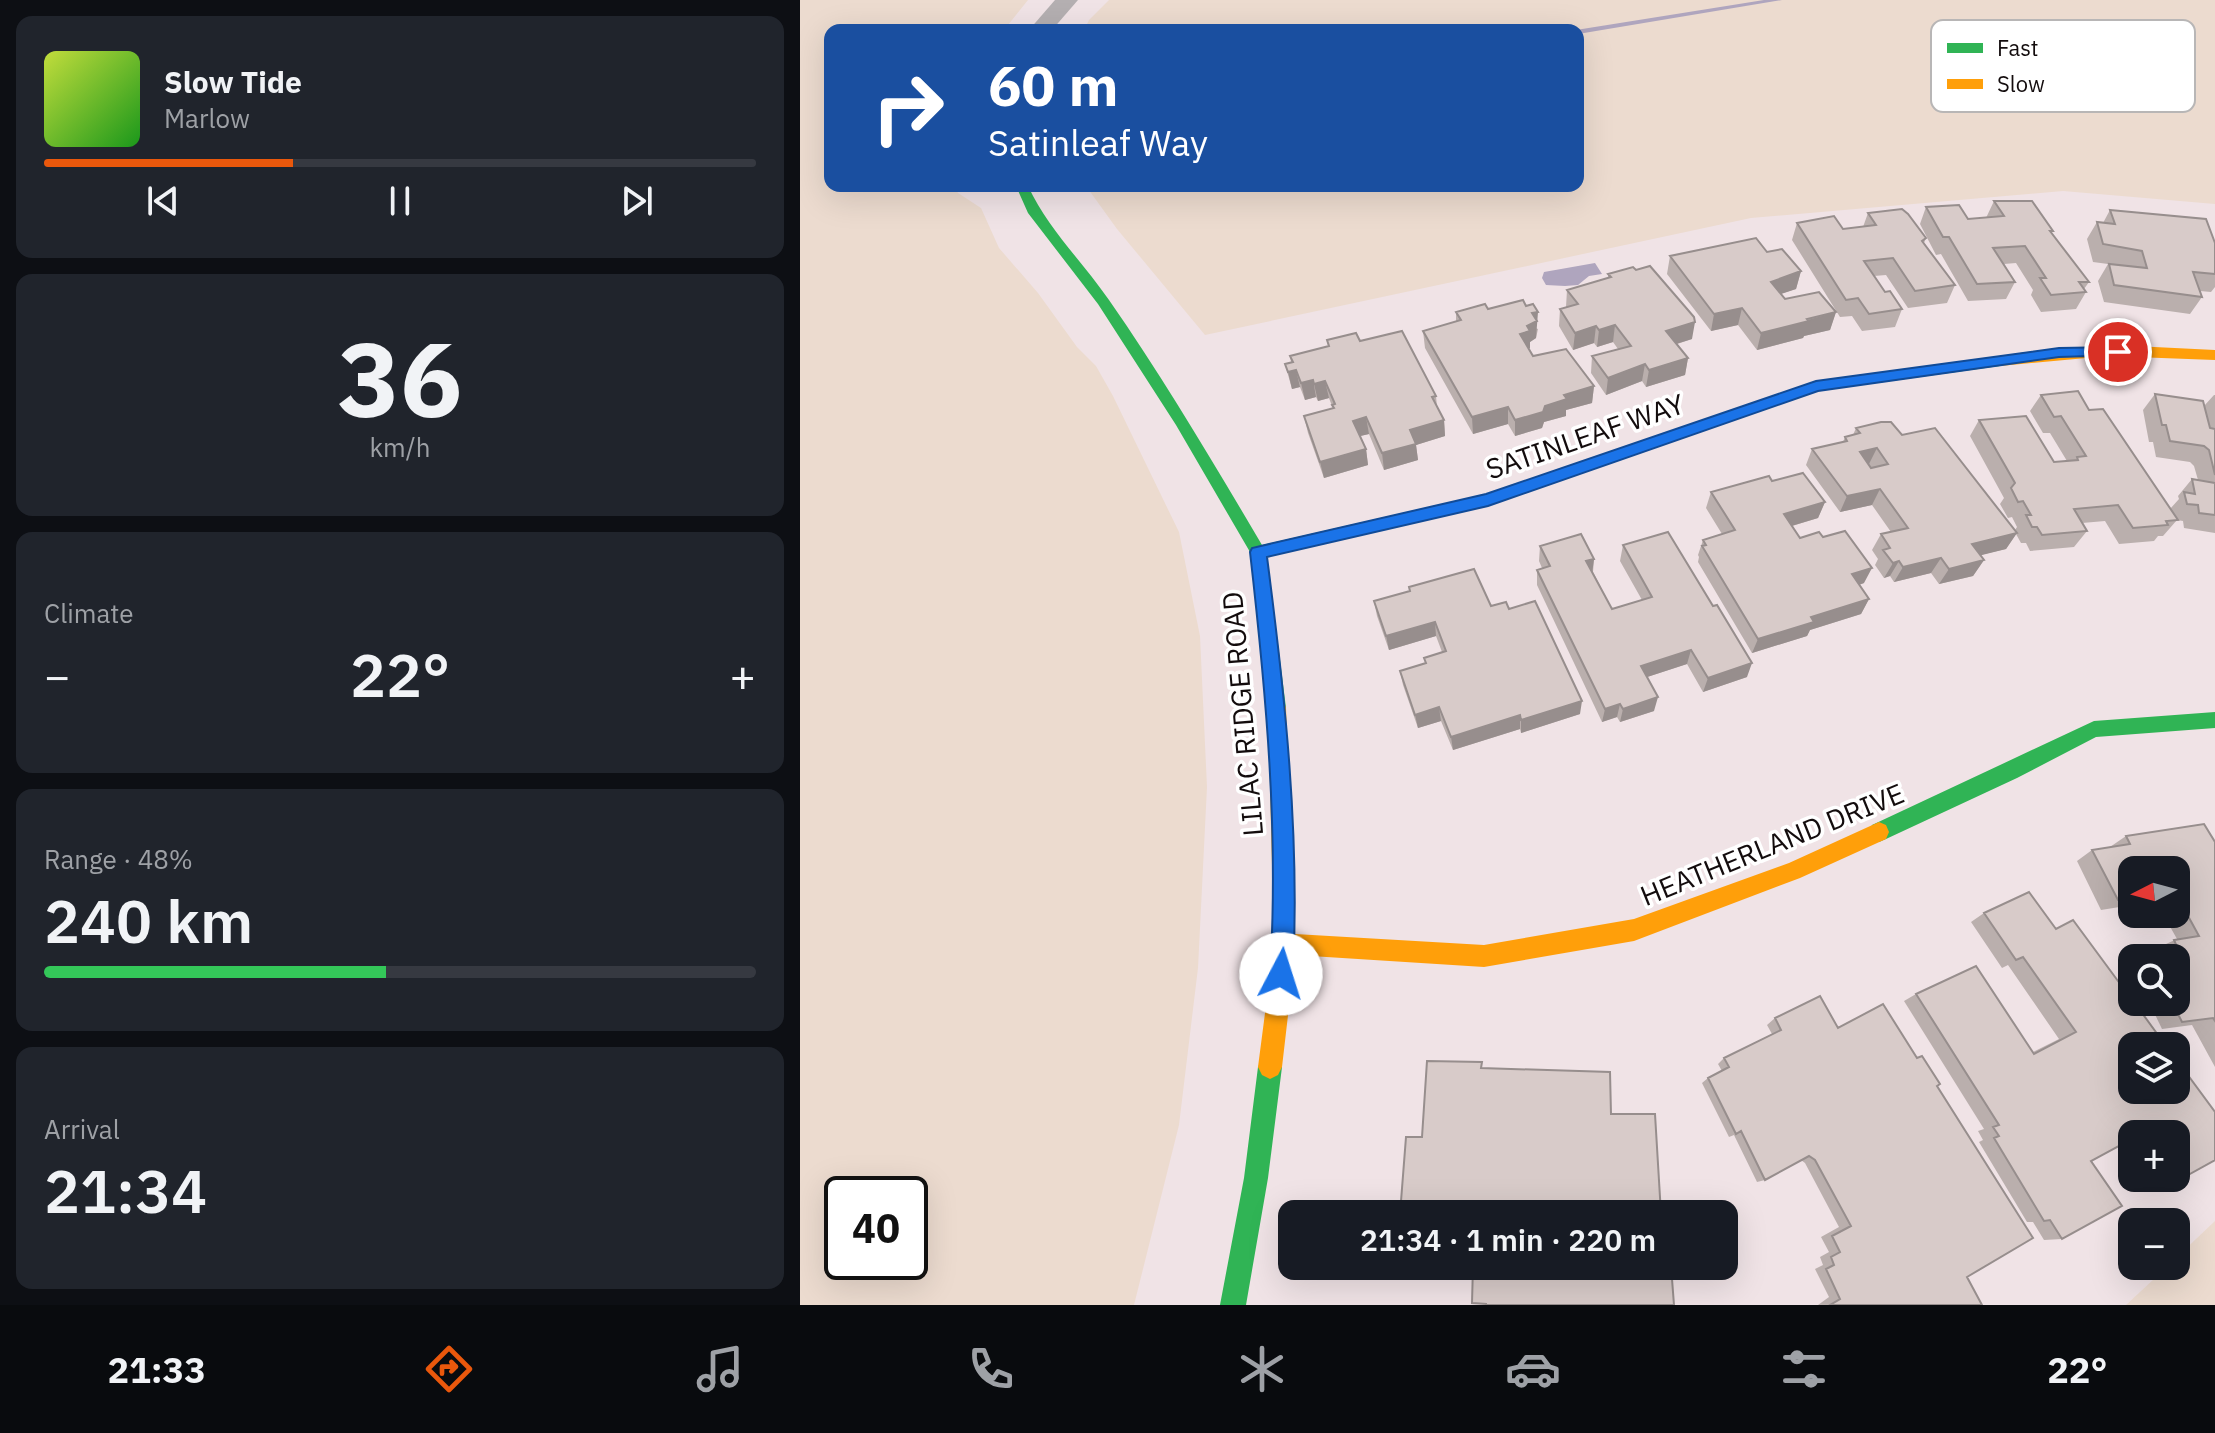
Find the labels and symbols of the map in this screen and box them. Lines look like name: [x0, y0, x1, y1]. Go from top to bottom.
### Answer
legend: [1931, 20, 2195, 112]
text: Fast: [1997, 33, 2038, 62]
text: Slow: [1997, 69, 2045, 98]
pin: [2084, 318, 2152, 386]
street label: SATINLEAF WAY: [1481, 385, 1690, 487]
street label: LILAC RIDGE ROAD: [1213, 590, 1271, 838]
street label: HEATHERLAND DRIVE: [1635, 774, 1909, 914]
north arrow: [2118, 856, 2190, 928]
position arrow: [1239, 932, 1323, 1016]
speed limit sign: 40: [824, 1176, 928, 1280]

